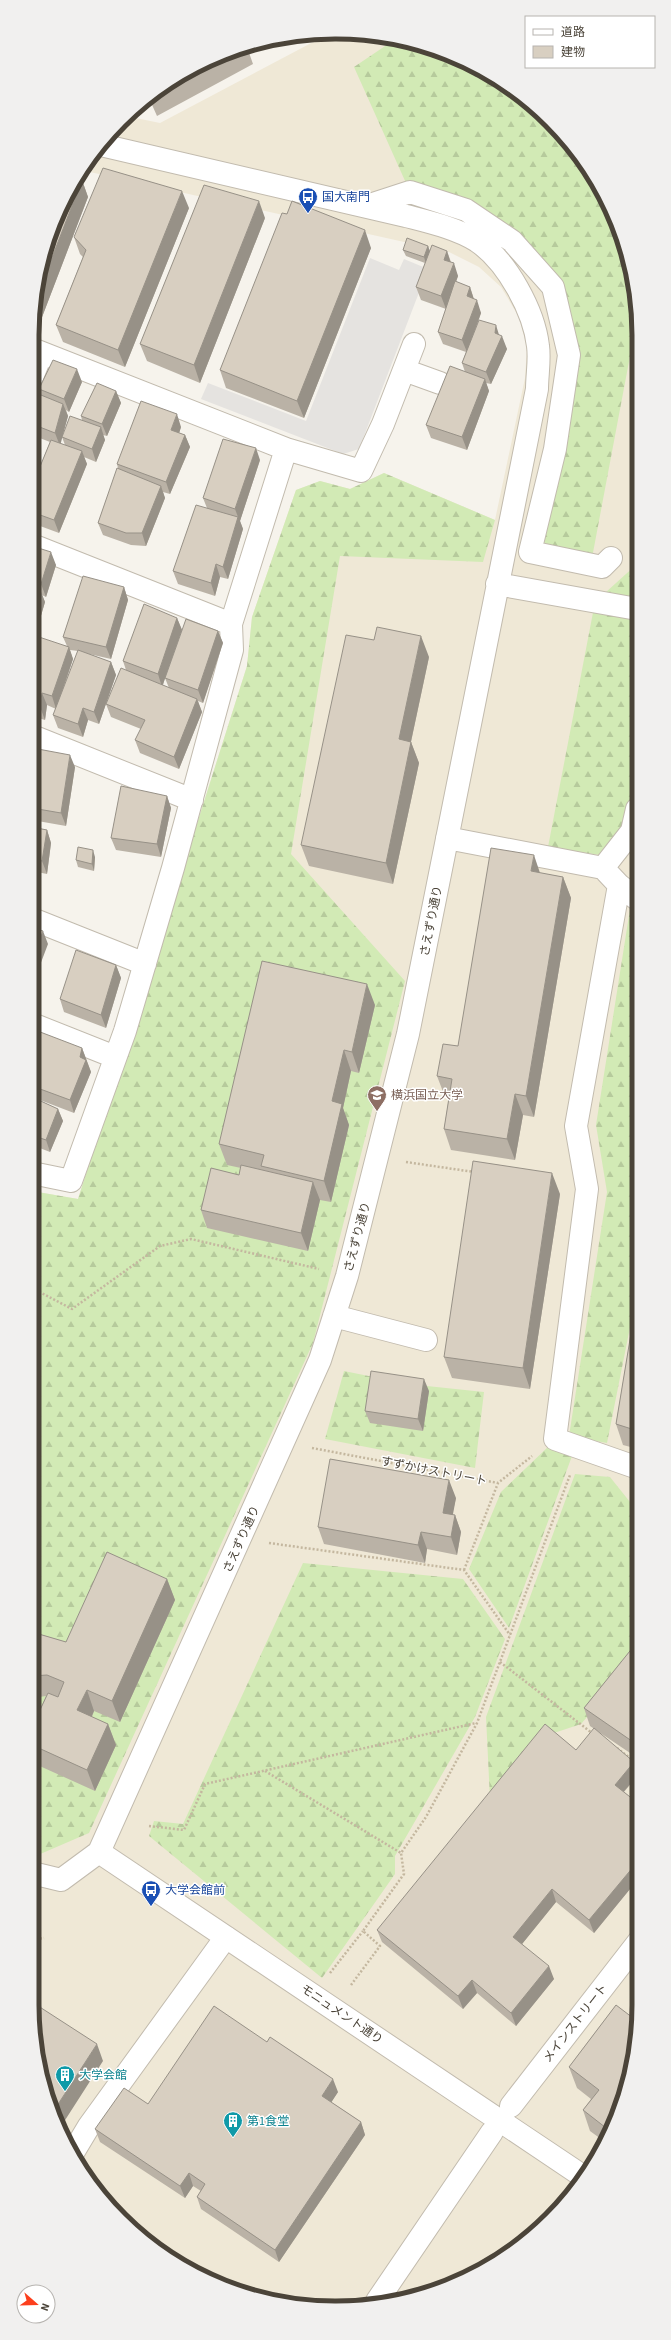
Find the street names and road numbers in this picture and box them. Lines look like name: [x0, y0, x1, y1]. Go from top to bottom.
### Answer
street label: さえずり通り: [416, 884, 447, 958]
street label: さえずり通り: [340, 1200, 375, 1274]
street label: すずかけストリート: [379, 1453, 489, 1490]
street label: さえずり通り: [219, 1503, 264, 1576]
street label: メインストリート: [539, 1980, 612, 2066]
street label: モニュメント通り: [297, 1981, 386, 2048]

